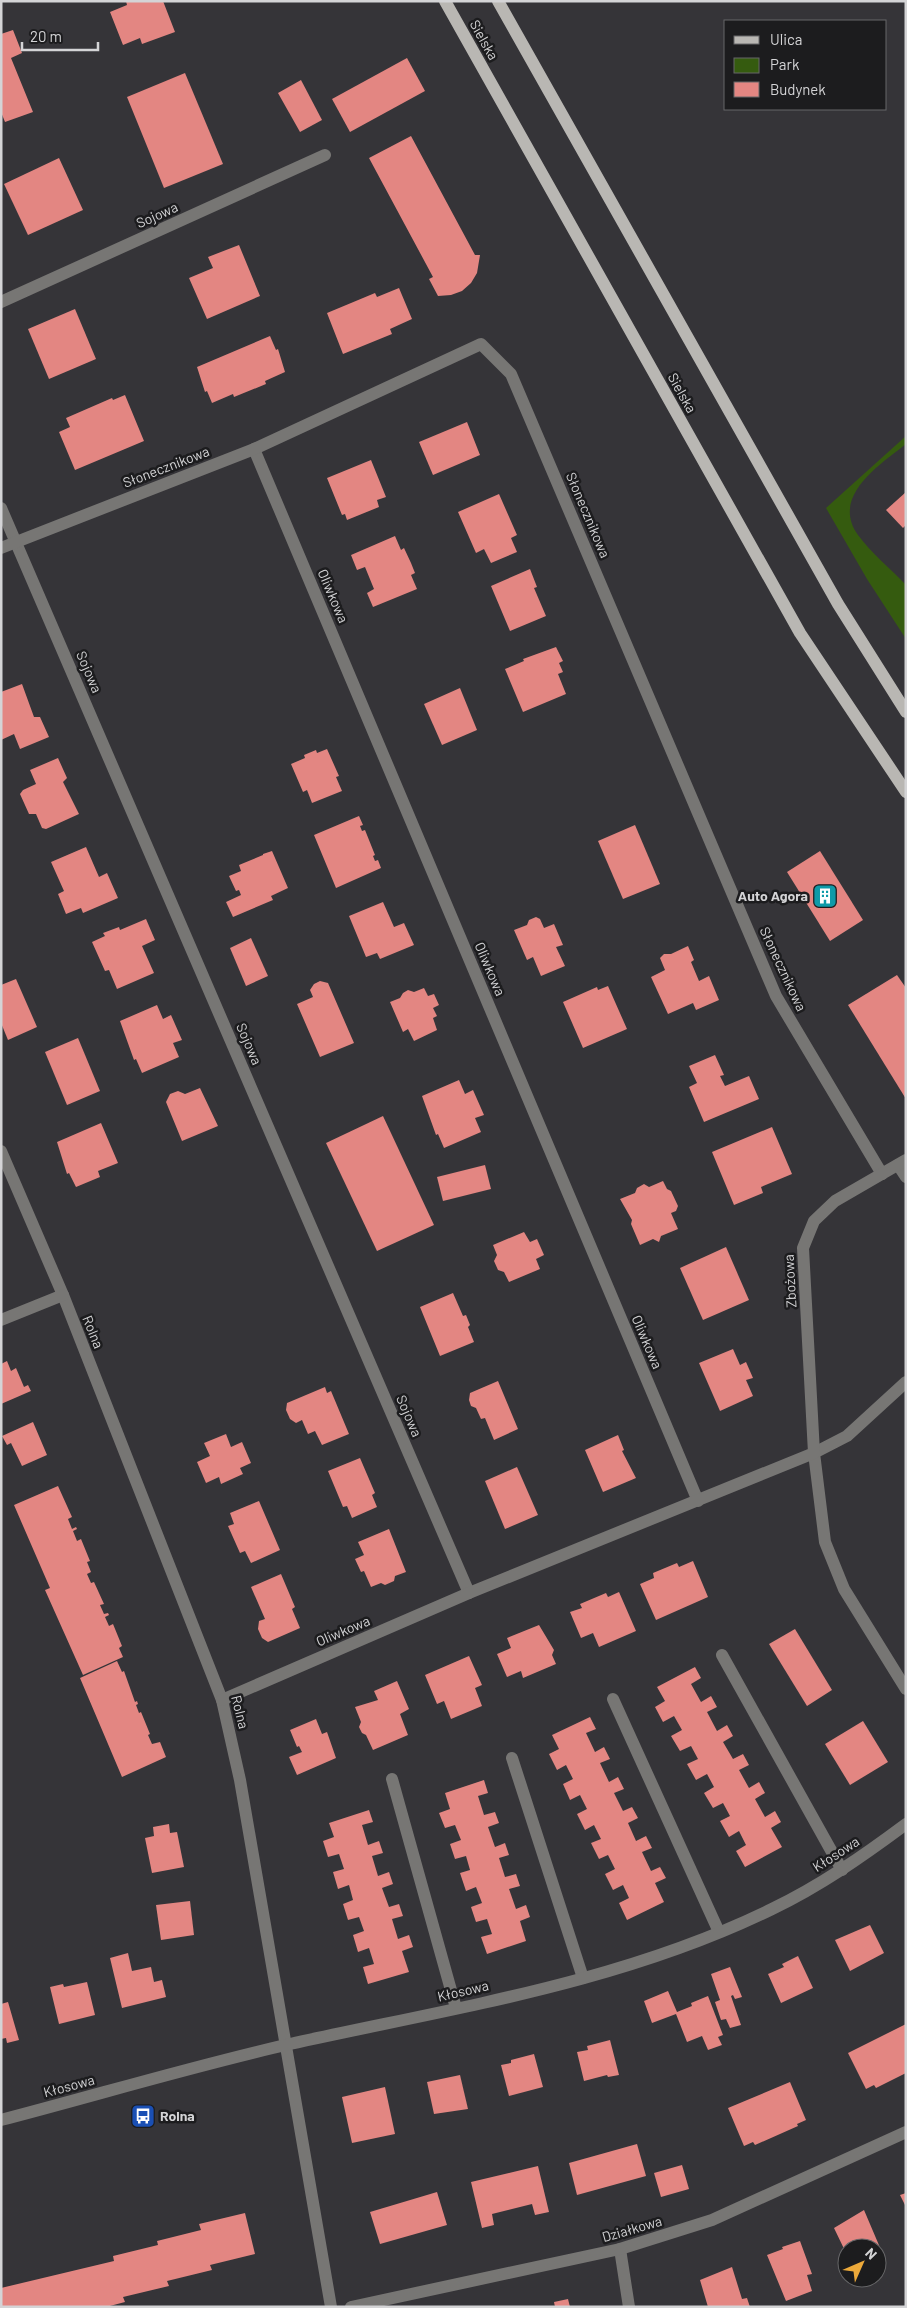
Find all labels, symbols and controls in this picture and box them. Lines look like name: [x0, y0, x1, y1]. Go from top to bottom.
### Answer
street label: Sielska: [467, 17, 502, 63]
scale bar: [22, 20, 99, 52]
legend: [724, 20, 887, 110]
text: 20 m: [30, 27, 62, 45]
text: Ulica: [770, 30, 802, 48]
text: Park: [770, 55, 800, 73]
text: Budynek: [770, 80, 826, 98]
street label: Sojowa: [133, 198, 180, 231]
street label: Sielska: [665, 370, 700, 416]
street label: Słonecznikowa: [120, 442, 212, 491]
street label: Słonecznikowa: [563, 469, 614, 560]
street label: Oliwkowa: [315, 566, 352, 625]
street label: Sojowa: [73, 648, 106, 695]
building icon: Auto Agora: [812, 883, 838, 909]
place label: Auto Agora: [738, 887, 808, 904]
street label: Słonecznikowa: [756, 924, 810, 1014]
street label: Oliwkowa: [472, 939, 509, 998]
street label: Sojowa: [233, 1020, 266, 1067]
street label: Zbożowa: [780, 1254, 799, 1308]
street label: Oliwkowa: [629, 1312, 666, 1371]
street label: Rolna: [79, 1313, 108, 1351]
street label: Sojowa: [393, 1392, 426, 1439]
street label: Oliwkowa: [313, 1612, 372, 1649]
street label: Rolna: [228, 1693, 253, 1730]
street label: Kłosowa: [809, 1832, 862, 1875]
street label: Kłosowa: [436, 1976, 490, 2005]
street label: Kłosowa: [41, 2071, 96, 2100]
bus stop icon: Rolna: [130, 2103, 156, 2129]
place label: Rolna: [160, 2107, 195, 2124]
street label: Działkowa: [600, 2212, 664, 2245]
north arrow: [837, 2238, 887, 2288]
text: N: [862, 2244, 881, 2263]

